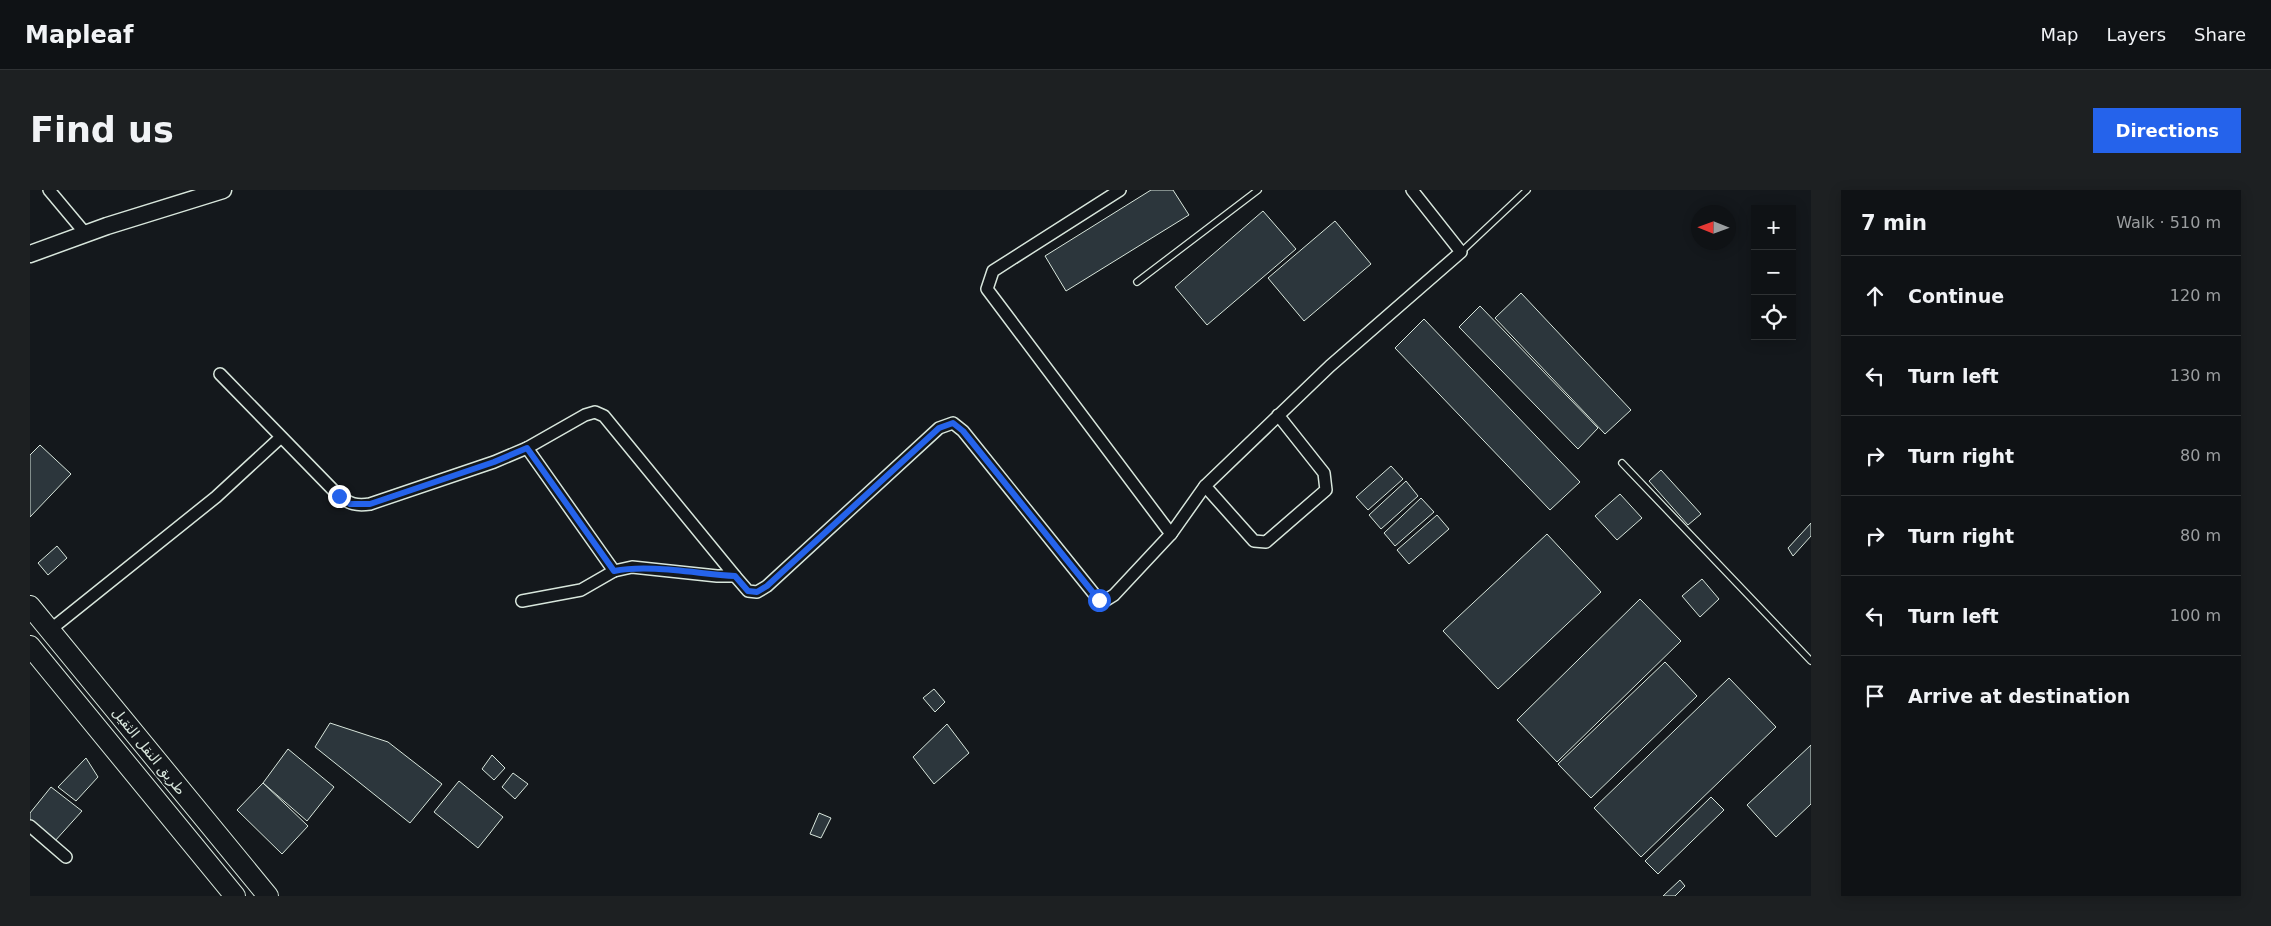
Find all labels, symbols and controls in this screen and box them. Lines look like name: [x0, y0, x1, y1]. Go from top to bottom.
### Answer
text: Mapleaf: [25, 21, 133, 49]
text: Map: [2040, 24, 2078, 45]
text: Layers: [2106, 24, 2166, 45]
text: Share: [2194, 24, 2246, 45]
button: Directions: [2093, 108, 2241, 153]
text: Find us: [30, 110, 174, 150]
north arrow: [1691, 205, 1736, 250]
map controls: [1751, 205, 1796, 340]
button: +: [1751, 205, 1796, 250]
text: 7 min: [1861, 211, 1927, 235]
text: Walk · 510 m: [2116, 213, 2221, 232]
button: −: [1751, 250, 1796, 295]
icon: ahead: [1861, 282, 1889, 310]
text: Continue: [1908, 285, 2004, 307]
text: 120 m: [2170, 286, 2221, 305]
button: locate: [1751, 295, 1796, 340]
icon: left: [1861, 362, 1889, 390]
text: Turn left: [1908, 365, 1999, 387]
text: 130 m: [2170, 366, 2221, 385]
icon: right: [1861, 442, 1889, 470]
text: Turn right: [1908, 445, 2014, 467]
text: 80 m: [2180, 446, 2221, 465]
route end: [328, 485, 351, 508]
icon: right: [1861, 522, 1889, 550]
text: Turn right: [1908, 525, 2014, 547]
text: 80 m: [2180, 526, 2221, 545]
route start: [1088, 589, 1111, 612]
icon: left: [1861, 602, 1889, 630]
text: Turn left: [1908, 605, 1999, 627]
text: 100 m: [2170, 606, 2221, 625]
icon: arrive: [1861, 682, 1889, 710]
text: Arrive at destination: [1908, 685, 2130, 707]
street label: طريق النقل الثقيل: [108, 704, 189, 799]

